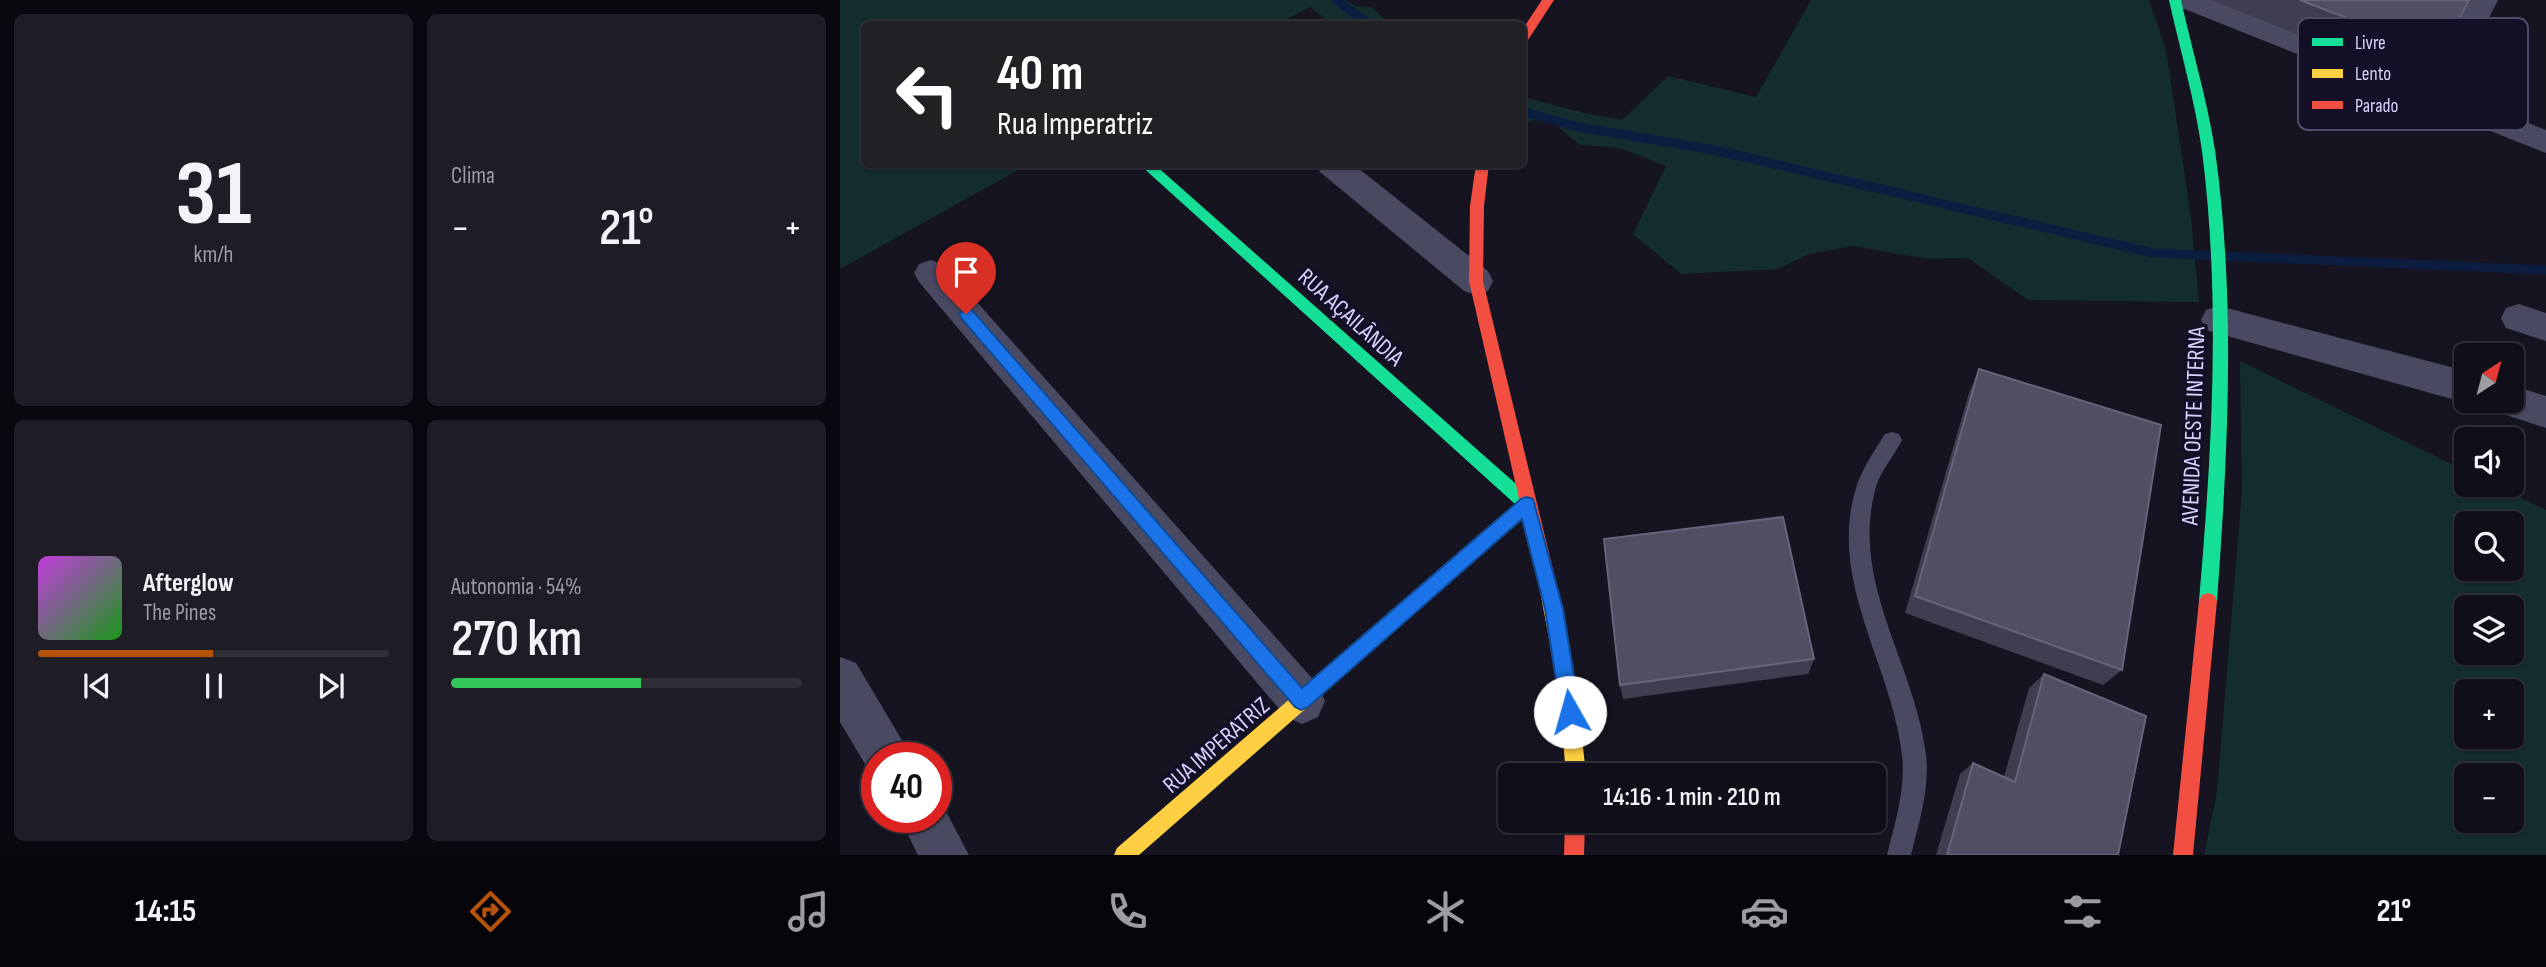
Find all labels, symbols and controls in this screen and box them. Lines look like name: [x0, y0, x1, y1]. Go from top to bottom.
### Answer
legend: [2298, 18, 2528, 130]
text: Livre: [2355, 32, 2386, 55]
text: 40 m: [997, 45, 1083, 104]
icon: left: [882, 49, 973, 140]
text: Lento: [2355, 63, 2391, 86]
text: Parado: [2355, 95, 2398, 118]
text: Rua Imperatriz: [997, 105, 1153, 144]
text: 31: [175, 141, 252, 250]
text: Clima: [451, 162, 495, 190]
text: 21°: [599, 197, 654, 260]
text: −: [451, 206, 470, 251]
text: +: [783, 206, 802, 251]
text: km/h: [194, 241, 233, 269]
pin: [936, 242, 996, 314]
icon: arrive: [947, 253, 985, 291]
street label: RUA AÇAILÂNDIA: [1292, 262, 1410, 373]
street label: AVENIDA OESTE INTERNA: [2176, 326, 2211, 527]
north arrow: [2454, 343, 2524, 413]
map controls: [2454, 343, 2524, 833]
button: sound: [2454, 427, 2524, 497]
button: search: [2454, 511, 2524, 581]
text: Afterglow: [143, 568, 234, 599]
text: Autonomia · 54%: [451, 573, 582, 601]
button: layers: [2454, 595, 2524, 665]
text: The Pines: [143, 599, 216, 627]
text: 270 km: [451, 608, 582, 671]
icon: previous: [78, 667, 116, 705]
icon: pause: [195, 667, 233, 705]
icon: next: [312, 667, 350, 705]
position arrow: [1533, 675, 1607, 749]
button: +: [2454, 679, 2524, 749]
street label: RUA IMPERATRIZ: [1157, 691, 1276, 800]
speed limit sign: 40: [861, 742, 952, 833]
button: −: [2454, 763, 2524, 833]
text: 14:16 · 1 min · 210 m: [1603, 782, 1781, 813]
icon: directions: [466, 887, 515, 936]
icon: music: [784, 887, 833, 936]
icon: phone: [1103, 887, 1152, 936]
icon: climate: [1421, 887, 1470, 936]
icon: car: [1740, 887, 1789, 936]
icon: filters: [2058, 887, 2107, 936]
text: 14:15: [135, 892, 196, 931]
text: 21°: [2377, 892, 2411, 931]

